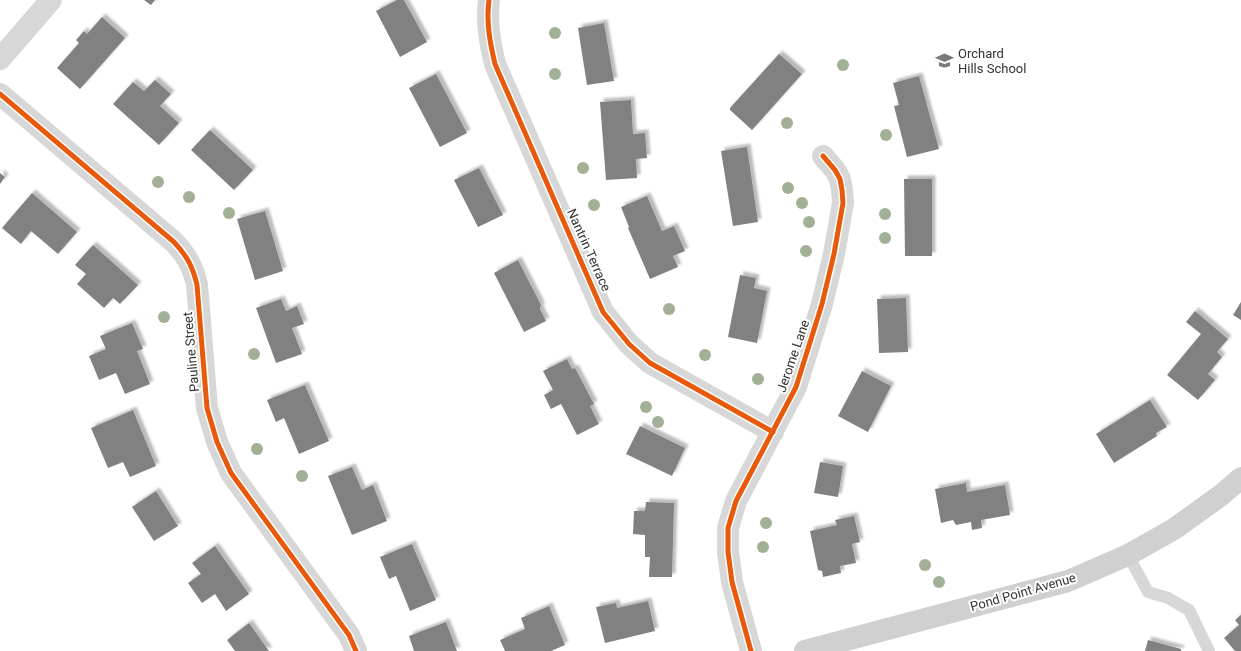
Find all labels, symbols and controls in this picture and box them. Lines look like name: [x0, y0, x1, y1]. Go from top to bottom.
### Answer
place label: Orchard Hills School: [958, 46, 1026, 76]
school or university icon: Orchard Hills School: [935, 50, 955, 70]
street label: Nantrin Terrace: [564, 206, 614, 294]
street label: Pauline Street: [180, 311, 202, 393]
street label: Jerome Lane: [774, 318, 812, 394]
street label: Pond Point Avenue: [968, 570, 1078, 614]

